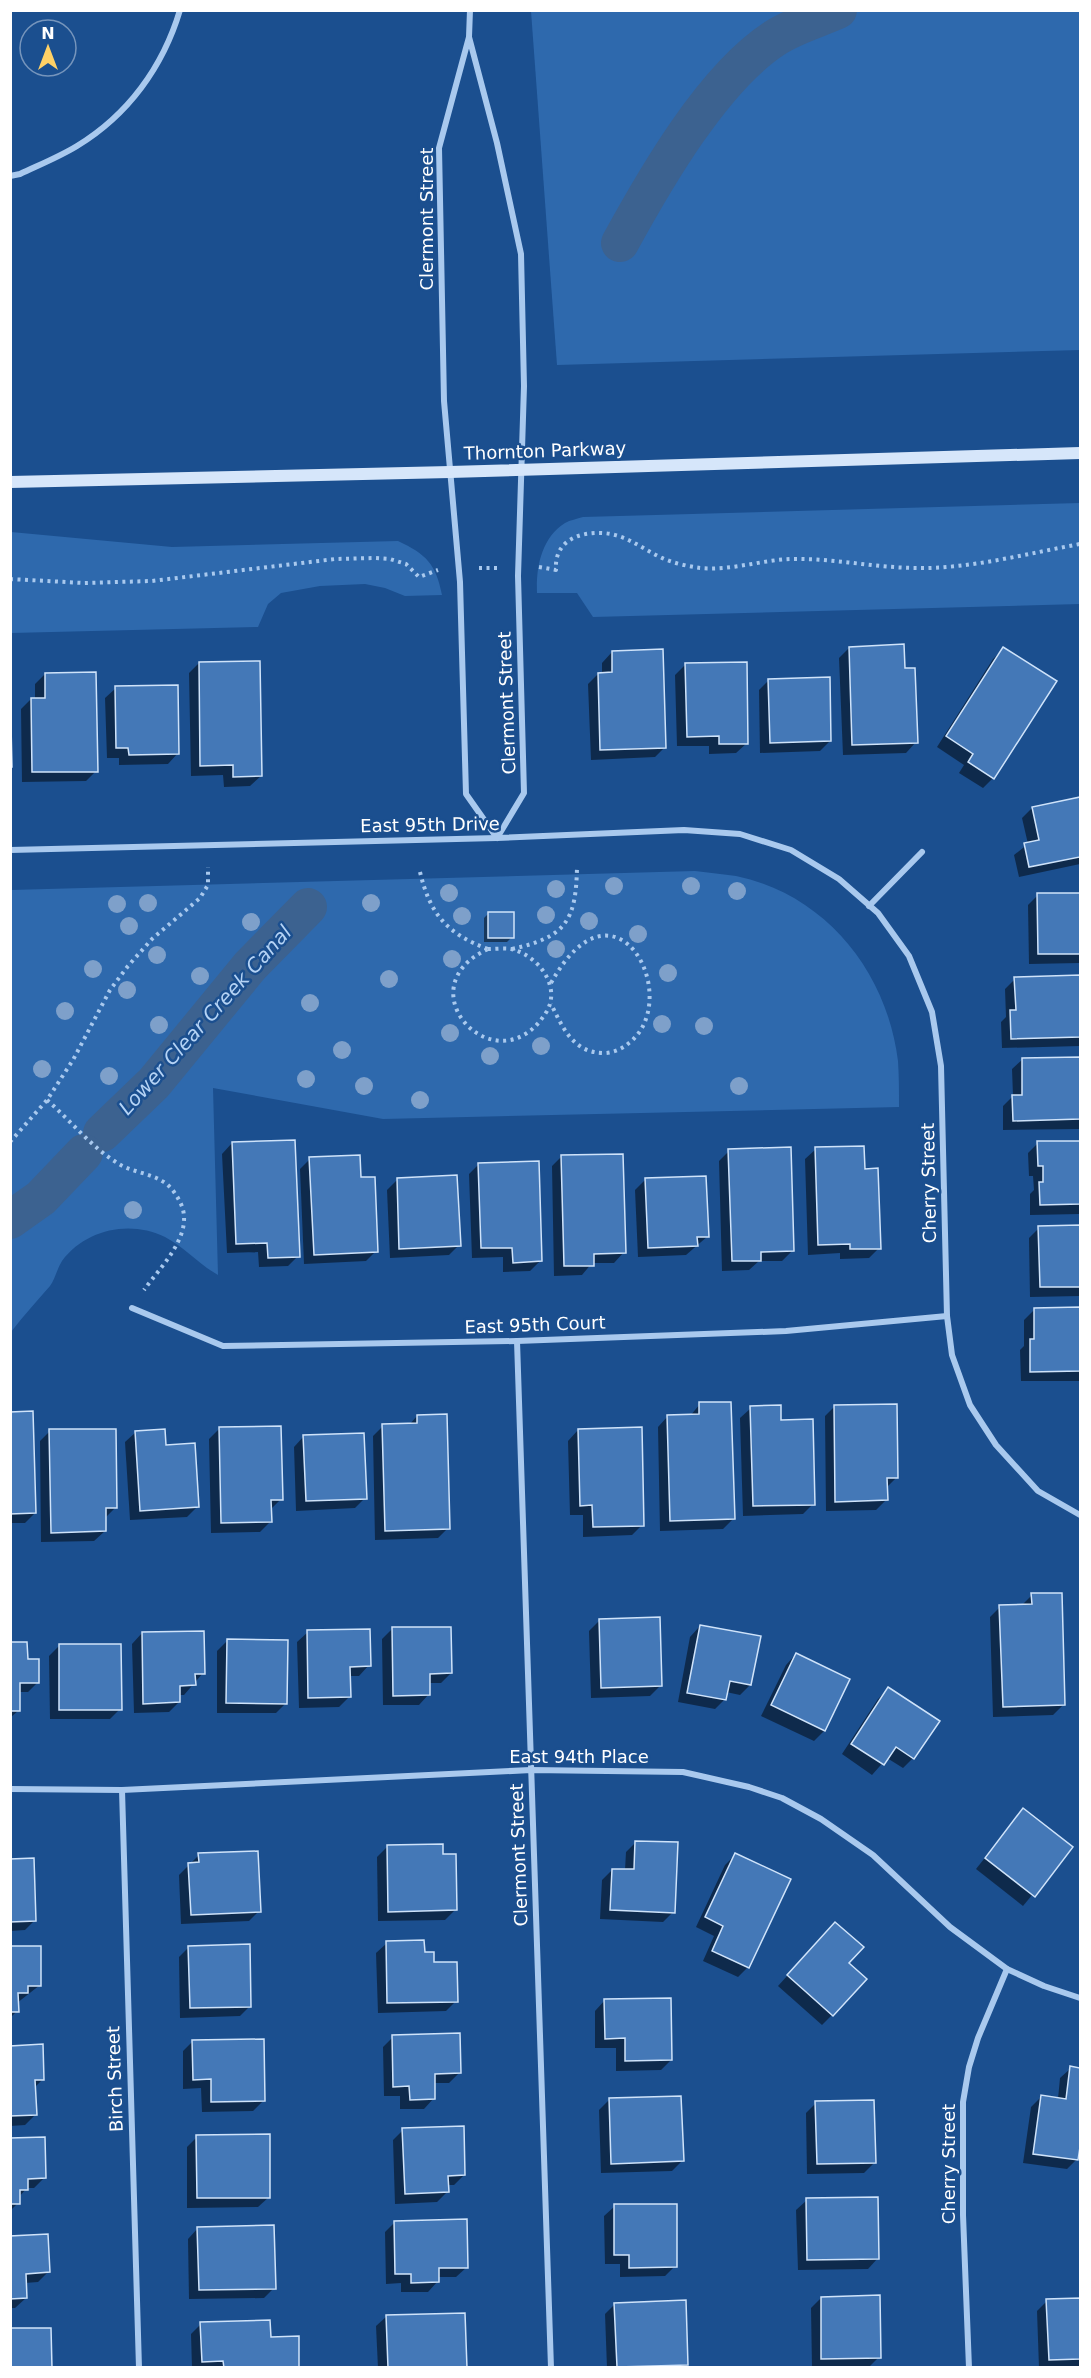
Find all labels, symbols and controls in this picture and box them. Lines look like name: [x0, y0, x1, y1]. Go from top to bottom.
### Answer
north arrow: [18, 18, 78, 78]
text: N: [41, 24, 55, 43]
street label: Clermont Street: [416, 147, 437, 291]
street label: Thornton Parkway: [462, 437, 627, 464]
street label: Clermont Street: [494, 631, 519, 775]
street label: East 95th Drive: [360, 813, 500, 836]
water label: Lower Clear Creek Canal: [114, 920, 297, 1120]
street label: Cherry Street: [917, 1123, 940, 1243]
street label: East 95th Court: [464, 1312, 606, 1337]
street label: East 94th Place: [509, 1746, 649, 1767]
street label: Clermont Street: [506, 1783, 531, 1927]
street label: Birch Street: [102, 2026, 127, 2132]
street label: Cherry Street: [938, 2104, 959, 2224]

